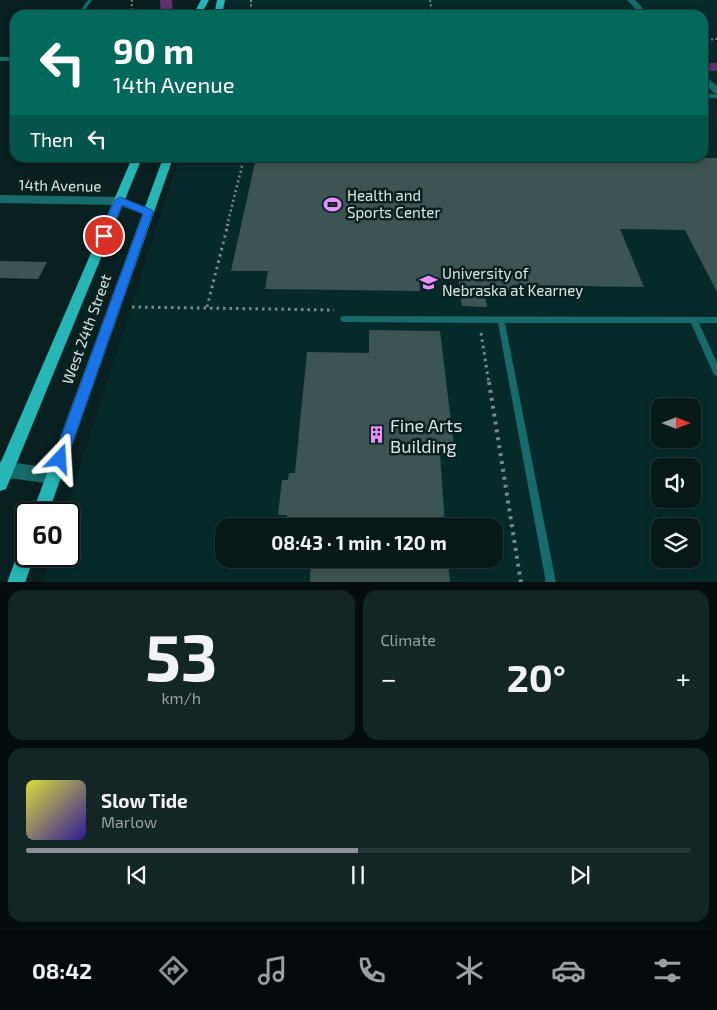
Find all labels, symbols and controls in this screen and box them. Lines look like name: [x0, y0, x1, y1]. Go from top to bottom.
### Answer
text: 90 m: [113, 29, 194, 71]
icon: left: [30, 30, 95, 95]
text: 14th Avenue: [113, 71, 235, 97]
icon: left: [83, 125, 111, 153]
text: Then: [30, 128, 73, 151]
street label: 14th Avenue: [18, 175, 102, 195]
place label: Health and Sports Center: [347, 186, 440, 221]
sports icon: Health and Sports Center: [323, 194, 343, 214]
pin: [83, 215, 125, 257]
icon: arrive: [90, 222, 118, 250]
place label: University of Nebraska at Kearney: [442, 264, 583, 299]
street label: West 24th Street: [58, 271, 114, 386]
school or university icon: University of Nebraska at Kearney: [418, 272, 438, 292]
north arrow: [651, 398, 701, 448]
map controls: [651, 398, 701, 568]
place label: Fine Arts Building: [390, 414, 462, 457]
building icon: Fine Arts Building: [366, 425, 386, 445]
position arrow: [33, 432, 85, 484]
button: sound: [651, 458, 701, 508]
speed limit sign: 60: [15, 502, 80, 567]
button: layers: [651, 518, 701, 568]
text: 08:43 · 1 min · 120 m: [271, 531, 447, 554]
text: 53: [145, 616, 218, 694]
text: Climate: [381, 630, 436, 649]
text: 20°: [507, 654, 566, 700]
text: −: [381, 661, 397, 695]
text: +: [676, 661, 691, 695]
text: km/h: [161, 688, 201, 707]
text: Slow Tide: [101, 789, 188, 812]
text: Marlow: [101, 812, 157, 831]
icon: previous: [123, 861, 151, 889]
icon: pause: [344, 861, 372, 889]
icon: next: [566, 861, 594, 889]
icon: directions: [156, 953, 191, 988]
icon: music: [255, 953, 290, 988]
icon: phone: [354, 953, 389, 988]
icon: climate: [452, 953, 487, 988]
icon: car: [551, 953, 586, 988]
icon: filters: [650, 953, 685, 988]
text: 08:42: [32, 957, 92, 983]

